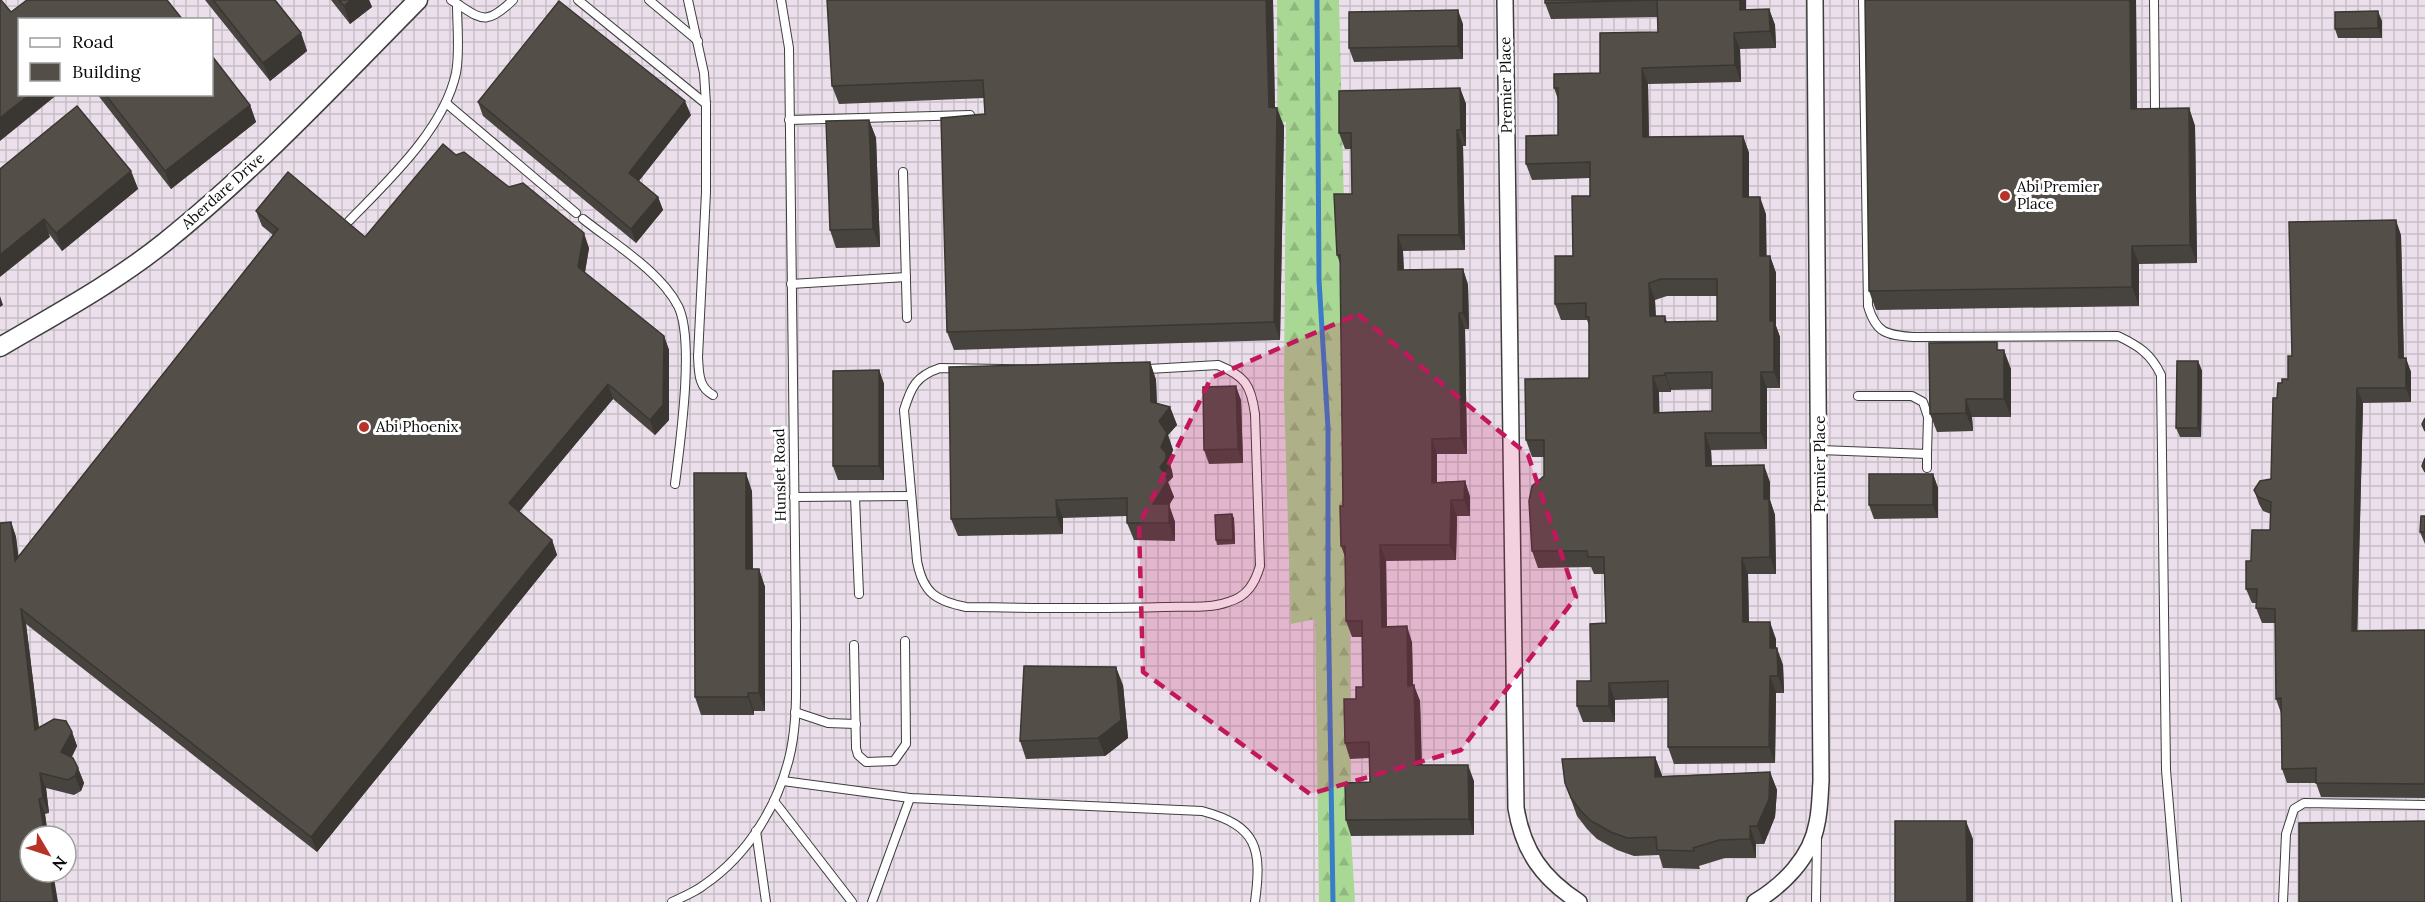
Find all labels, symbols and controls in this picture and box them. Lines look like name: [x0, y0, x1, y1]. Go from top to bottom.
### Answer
legend: [18, 18, 213, 96]
text: Road: [72, 30, 114, 53]
street label: Premier Place: [1495, 37, 1516, 134]
text: Building: [72, 60, 142, 83]
street label: Aberdare Drive: [176, 148, 268, 234]
place label: Abi Premier Place: [2016, 177, 2100, 213]
marker: Abi Premier Place: [1998, 189, 2012, 203]
street label: Premier Place: [1810, 416, 1829, 512]
place label: Abi Phoenix: [375, 417, 458, 436]
marker: Abi Phoenix: [357, 420, 371, 434]
street label: Hunslet Road: [769, 428, 790, 522]
north arrow: [18, 824, 78, 884]
text: N: [48, 852, 71, 875]

